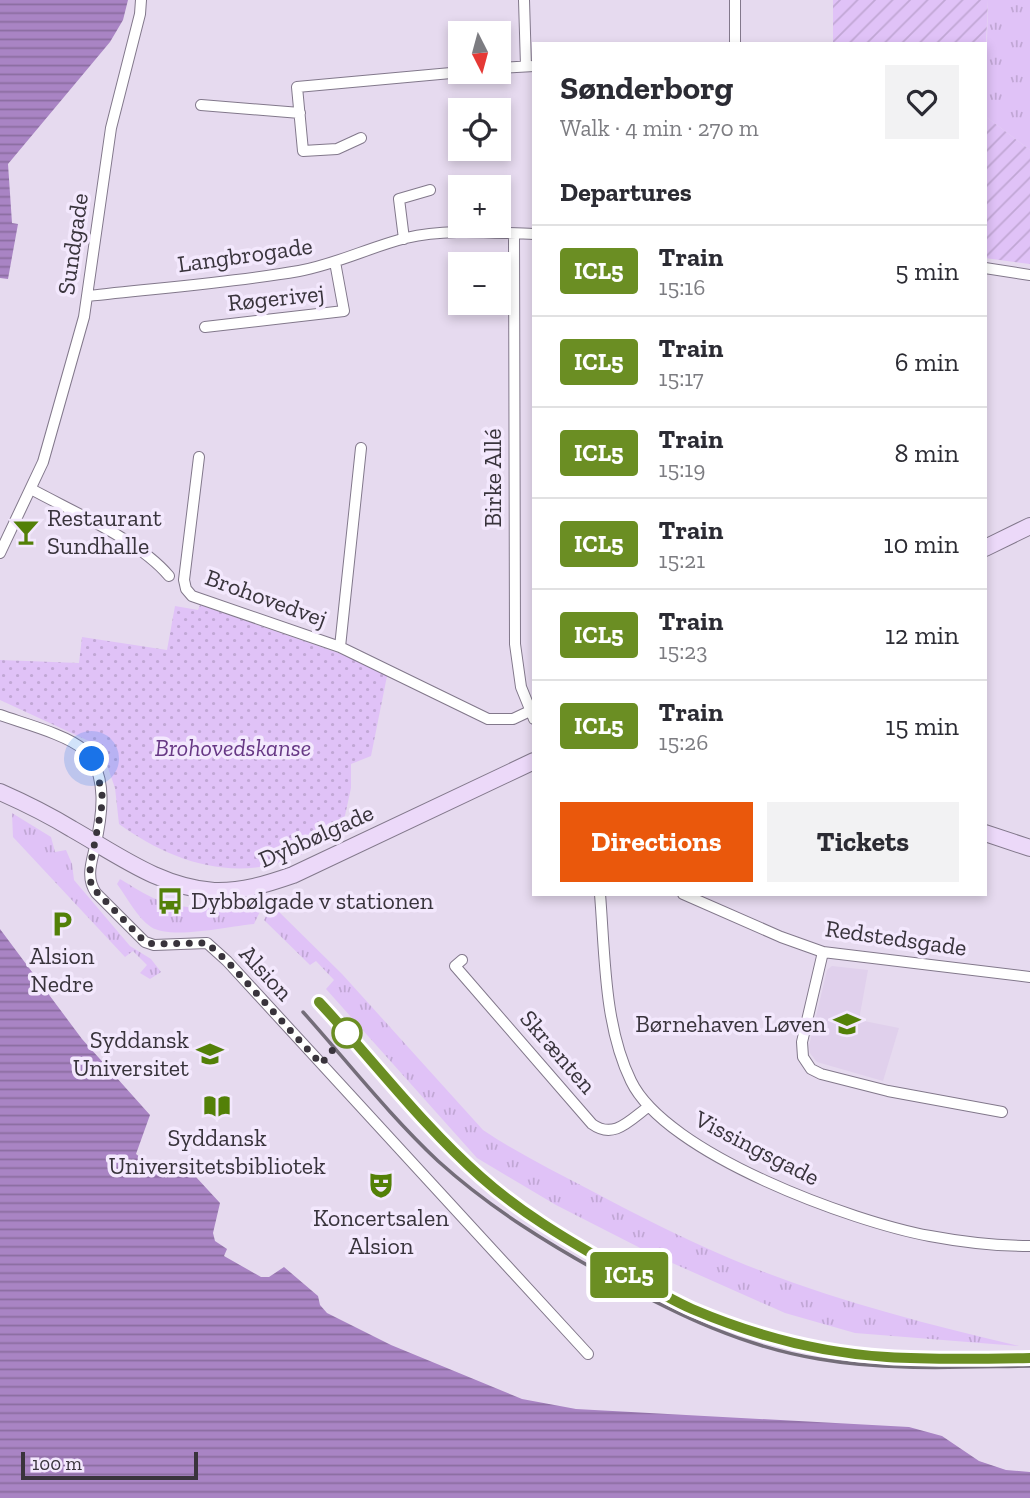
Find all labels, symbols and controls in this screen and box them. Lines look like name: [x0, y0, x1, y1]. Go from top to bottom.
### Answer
north arrow: [448, 21, 511, 84]
map controls: [448, 21, 511, 315]
button: heart: [885, 65, 959, 139]
text: Sønderborg: [560, 68, 733, 107]
button: locate: [448, 98, 511, 161]
text: Walk · 4 min · 270 m: [560, 114, 759, 142]
button: +: [448, 175, 511, 238]
text: Departures: [560, 176, 692, 208]
street label: Sundgade: [51, 191, 94, 297]
street label: Langbrogade: [176, 231, 314, 278]
text: Train: [659, 241, 723, 273]
button: −: [448, 252, 511, 315]
text: 5 min: [895, 255, 959, 287]
text: ICL5: [574, 256, 624, 285]
text: 15:16: [659, 273, 705, 301]
street label: Røgerivej: [226, 278, 326, 317]
text: Train: [659, 332, 723, 364]
text: 6 min: [895, 346, 959, 378]
text: ICL5: [574, 347, 624, 376]
text: 15:17: [659, 364, 704, 392]
text: Train: [659, 423, 723, 455]
street label: Birke Allé: [478, 429, 507, 527]
text: 8 min: [894, 437, 959, 469]
text: ICL5: [574, 438, 624, 467]
text: 15:19: [659, 455, 705, 483]
place label: Restaurant Sundhalle: [47, 503, 162, 560]
text: Train: [659, 514, 723, 546]
bar icon: Restaurant Sundhalle: [11, 517, 41, 547]
text: 10 min: [883, 528, 959, 560]
text: ICL5: [574, 529, 624, 558]
text: 15:21: [659, 546, 705, 574]
street label: Brohovedvej: [201, 562, 331, 633]
text: Train: [659, 605, 723, 637]
text: 12 min: [885, 619, 959, 651]
text: ICL5: [574, 620, 624, 649]
text: 15:23: [659, 637, 707, 665]
text: Train: [659, 696, 723, 728]
text: 15 min: [885, 710, 959, 742]
text: ICL5: [574, 711, 624, 740]
text: 15:26: [659, 728, 708, 756]
park label: Brohovedskanse: [155, 733, 311, 762]
your location: [74, 741, 109, 776]
street label: Dybbølgade: [254, 797, 378, 874]
button: Directions: [560, 802, 753, 882]
button: Tickets: [767, 802, 959, 882]
bus stop icon: Dybbølgade v stationen: [155, 886, 185, 916]
place label: Dybbølgade v stationen: [191, 886, 434, 915]
parking icon: Alsion Nedre: [47, 909, 77, 939]
street label: Redstedsgade: [823, 913, 969, 962]
street label: Alsion: [234, 939, 299, 1007]
place label: Alsion Nedre: [29, 941, 95, 998]
street label: Skrænten: [514, 1004, 603, 1100]
place label: Børnehaven Løven: [635, 1009, 826, 1038]
school or university icon: Børnehaven Løven: [832, 1009, 862, 1039]
unlabelled marker: [332, 1018, 362, 1048]
place label: Syddansk Universitet: [73, 1025, 190, 1082]
school or university icon: Syddansk Universitet: [195, 1039, 225, 1069]
library icon: Syddansk Universitetsbibliotek: [202, 1091, 232, 1121]
street label: Vissingsgade: [689, 1103, 824, 1191]
place label: Syddansk Universitetsbibliotek: [108, 1123, 326, 1180]
theatre icon: Koncertsalen Alsion: [366, 1170, 396, 1200]
place label: Koncertsalen Alsion: [313, 1203, 449, 1260]
line badge: ICL5: [580, 1252, 678, 1298]
text: ICL5: [604, 1260, 654, 1289]
scale bar: [21, 1449, 198, 1481]
text: 100 m: [32, 1452, 82, 1475]

